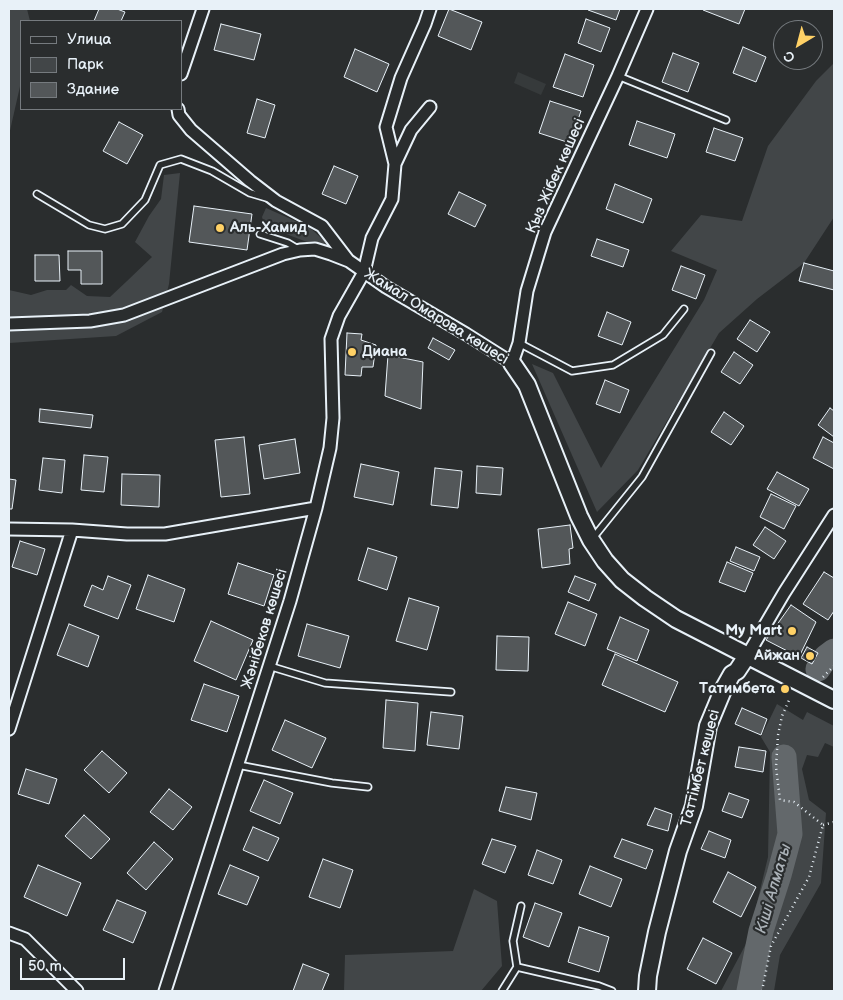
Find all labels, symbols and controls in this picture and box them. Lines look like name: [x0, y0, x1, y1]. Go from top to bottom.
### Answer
legend: [20, 20, 182, 110]
north arrow: [773, 20, 823, 70]
text: Улица: [67, 30, 111, 49]
text: С: [780, 47, 798, 66]
text: Парк: [67, 55, 104, 74]
text: Здание: [67, 80, 119, 99]
street label: Қыз Жібек көшесі: [523, 116, 589, 236]
place label: Аль-Хамид: [230, 219, 307, 237]
marker: Аль-Хамид: [214, 222, 226, 234]
street label: Жамал Омарова көшесі: [360, 265, 512, 369]
place label: Диана: [362, 343, 407, 361]
marker: Диана: [346, 346, 358, 358]
street label: Жәнібеков көшесі: [238, 567, 292, 691]
place label: My Mart: [725, 622, 782, 640]
marker: My Mart: [786, 625, 798, 637]
place label: Айжан: [754, 647, 800, 665]
marker: Айжан: [804, 650, 816, 662]
place label: Татимбета: [699, 680, 775, 698]
marker: Татимбета: [779, 683, 791, 695]
street label: Таттімбет көшесі: [678, 708, 724, 828]
water label: Кіші Алматы: [752, 842, 796, 936]
scale bar: [22, 948, 128, 980]
text: 50 m: [28, 957, 62, 976]

